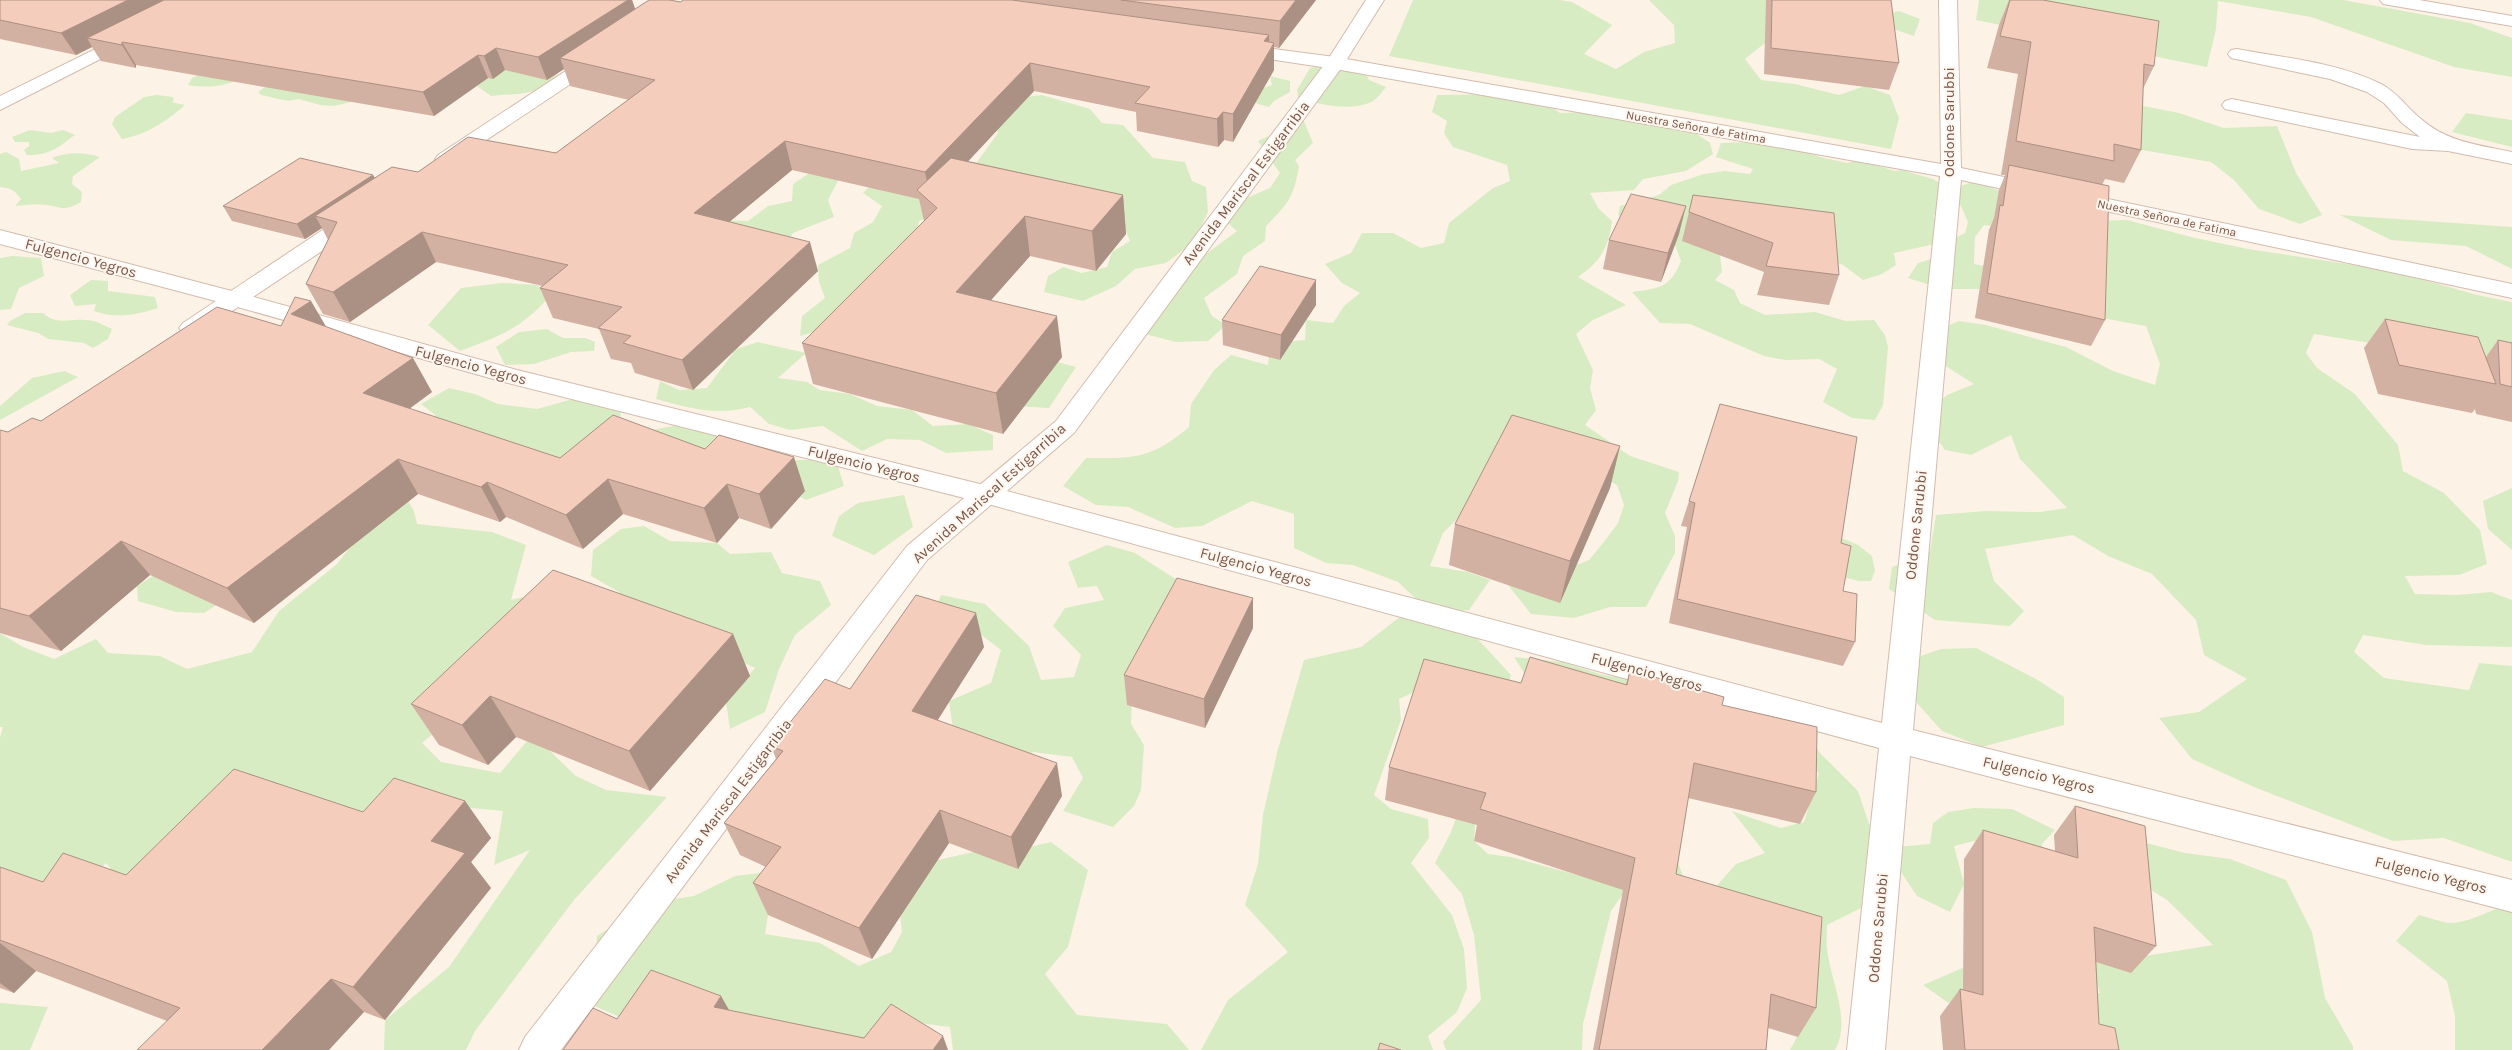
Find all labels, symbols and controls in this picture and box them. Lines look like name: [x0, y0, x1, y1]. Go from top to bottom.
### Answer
street label: Oddone Sarubbi: [1940, 67, 1958, 177]
street label: Avenida Mariscal Estigarribia: [1179, 98, 1313, 268]
street label: Nuestra Señora de Fatima: [1625, 108, 1767, 146]
street label: Nuestra Señora de Fatima: [2096, 196, 2238, 240]
street label: Fulgencio Yegros: [23, 234, 139, 282]
street label: Fulgencio Yegros: [413, 341, 529, 389]
street label: Avenida Mariscal Estigarribia: [909, 419, 1069, 567]
street label: Fulgencio Yegros: [806, 441, 922, 487]
street label: Oddone Sarubbi: [1901, 469, 1931, 581]
street label: Fulgencio Yegros: [1198, 543, 1314, 591]
street label: Fulgencio Yegros: [1589, 648, 1705, 696]
street label: Avenida Mariscal Estigarribia: [661, 716, 795, 886]
street label: Fulgencio Yegros: [1981, 752, 2097, 798]
street label: Fulgencio Yegros: [2373, 852, 2489, 898]
street label: Oddone Sarubbi: [1864, 872, 1892, 984]

